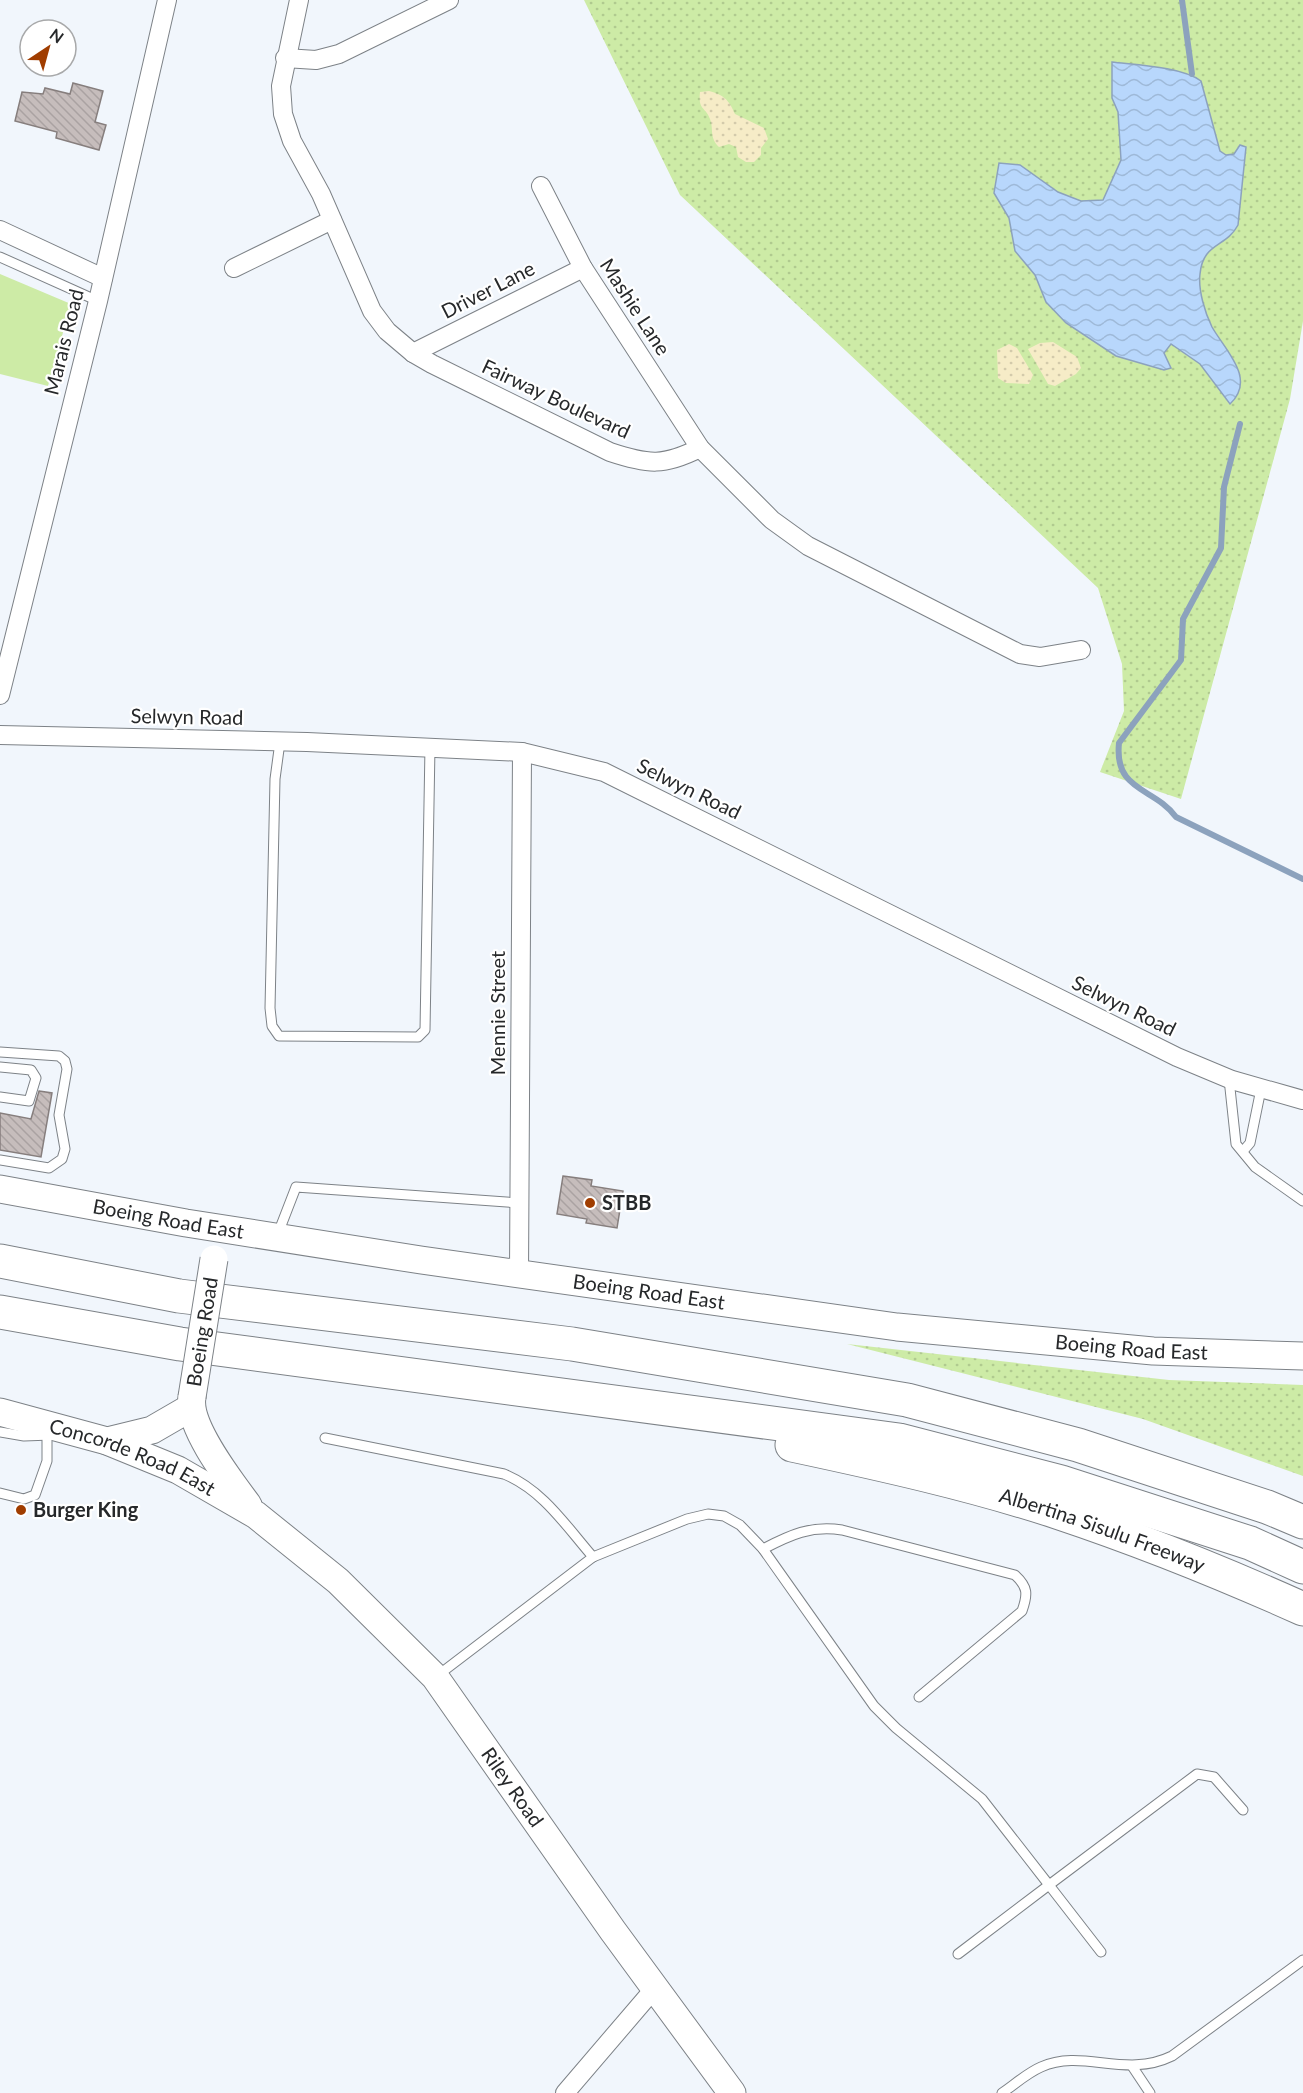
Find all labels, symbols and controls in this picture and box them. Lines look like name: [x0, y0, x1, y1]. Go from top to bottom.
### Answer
north arrow: [18, 18, 78, 78]
text: N: [47, 24, 68, 47]
street label: Mashie Lane: [596, 254, 676, 359]
street label: Driver Lane: [437, 255, 538, 323]
street label: Marais Road: [38, 286, 88, 397]
street label: Fairway Boulevard: [479, 353, 634, 443]
street label: Selwyn Road: [130, 703, 244, 729]
street label: Selwyn Road: [634, 753, 745, 824]
street label: Mennie Street: [485, 951, 509, 1075]
street label: Selwyn Road: [1069, 970, 1180, 1041]
place label: STBB: [602, 1190, 651, 1214]
street label: Boeing Road East: [91, 1193, 246, 1243]
marker: STBB: [583, 1196, 597, 1210]
street label: Boeing Road East: [572, 1269, 726, 1314]
street label: Boeing Road: [181, 1275, 222, 1388]
street label: Boeing Road East: [1054, 1329, 1208, 1364]
street label: Concorde Road East: [47, 1413, 220, 1500]
street label: Albertina Sisulu Freeway: [997, 1482, 1209, 1577]
place label: Burger King: [33, 1497, 139, 1521]
marker: Burger King: [14, 1503, 28, 1517]
street label: Riley Road: [477, 1742, 549, 1831]

